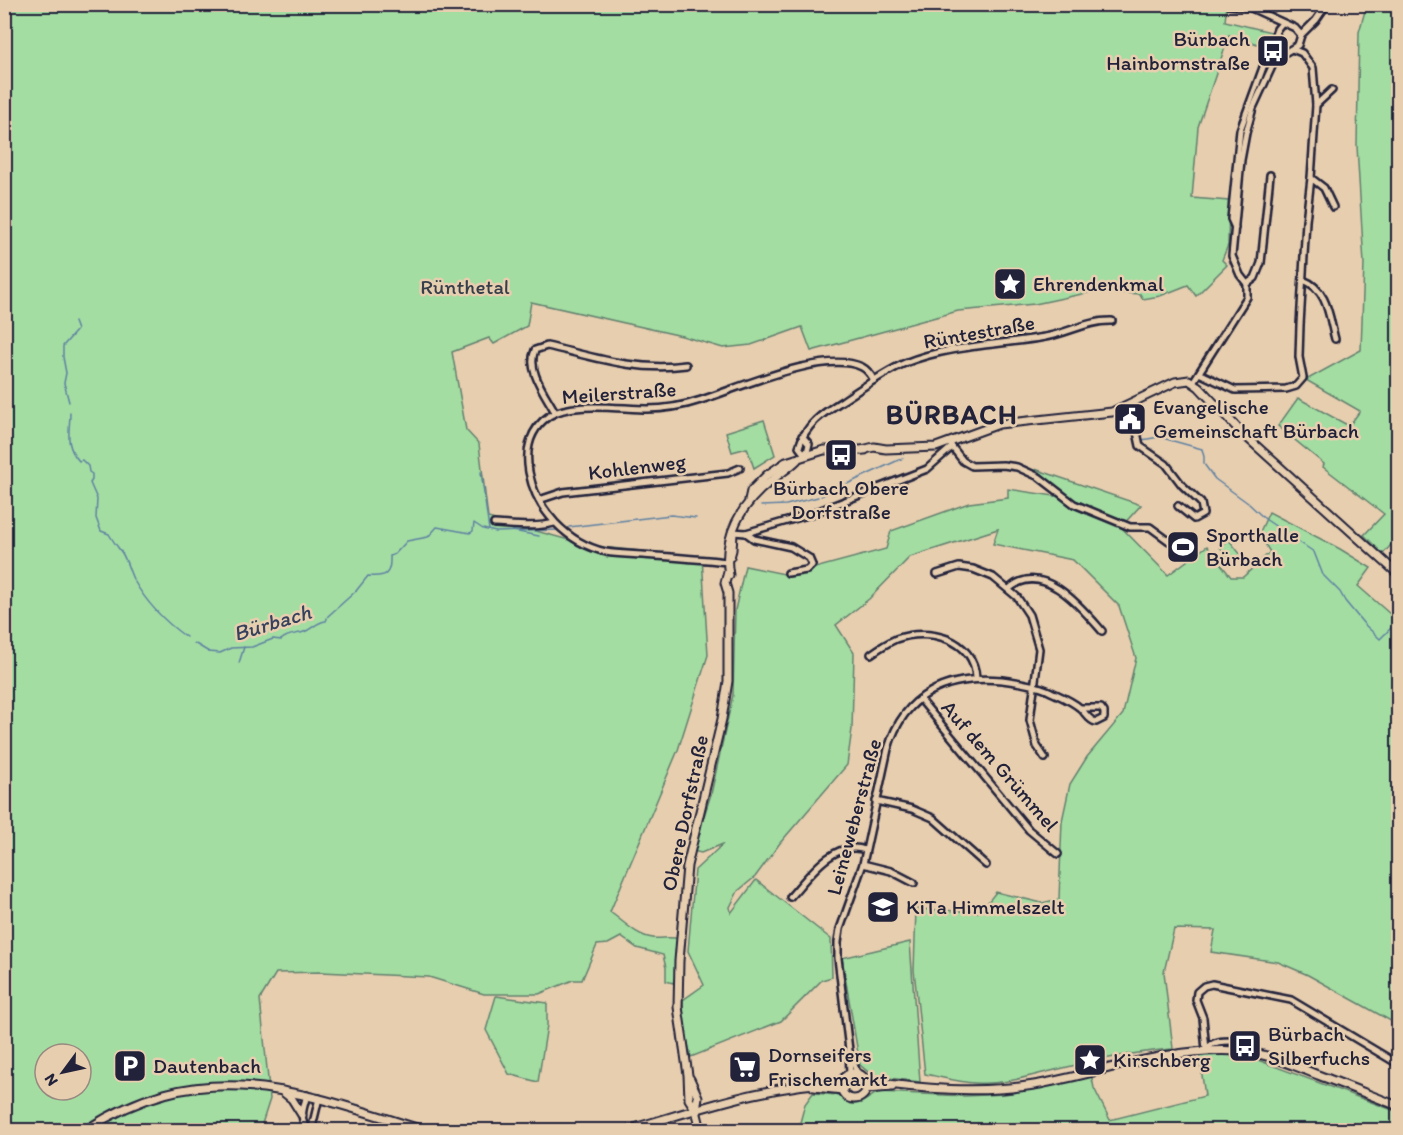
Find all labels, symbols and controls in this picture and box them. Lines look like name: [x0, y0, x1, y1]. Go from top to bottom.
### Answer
place label: Bürbach Hainbornstraße: [1106, 26, 1251, 75]
bus stop icon: Bürbach Hainbornstraße: [1255, 33, 1291, 69]
place icon: Ehrendenkmal: [992, 266, 1028, 302]
place label: Ehrendenkmal: [1033, 271, 1164, 296]
park label: Rünthetal: [420, 274, 510, 299]
street label: Rüntestraße: [921, 309, 1037, 354]
street label: Meilerstraße: [561, 376, 677, 409]
place label: Evangelische Gemeinschaft Bürbach: [1153, 394, 1359, 443]
district label: BÜRBACH: [886, 398, 1018, 431]
public building icon: Evangelische Gemeinschaft Bürbach: [1112, 401, 1148, 437]
bus stop icon: Bürbach Obere Dorfstraße: [823, 437, 859, 473]
street label: Kohlenweg: [587, 448, 688, 485]
place label: Bürbach Obere Dorfstraße: [773, 475, 909, 524]
place label: Sporthalle Bürbach: [1206, 522, 1299, 571]
sports icon: Sporthalle Bürbach: [1165, 529, 1201, 565]
water label: Bürbach: [230, 598, 315, 647]
street label: Auf dem Grümmel: [936, 695, 1064, 837]
street label: Obere Dorfstraße: [656, 733, 713, 893]
street label: Leineweberstraße: [821, 736, 886, 898]
school or university icon: KiTa Himmelszelt: [865, 889, 901, 925]
place label: KiTa Himmelszelt: [906, 894, 1065, 919]
place label: Bürbach Silberfuchs: [1268, 1021, 1370, 1070]
bus stop icon: Bürbach Silberfuchs: [1227, 1028, 1263, 1064]
north arrow: [33, 1042, 93, 1102]
place label: Dornseifers Frischemarkt: [768, 1042, 888, 1091]
place icon: Kirschberg: [1072, 1042, 1108, 1078]
place label: Kirschberg: [1113, 1047, 1211, 1072]
parking icon: Dautenbach: [112, 1048, 148, 1084]
supermarket icon: Dornseifers Frischemarkt: [727, 1049, 763, 1085]
place label: Dautenbach: [153, 1053, 261, 1078]
text: N: [40, 1070, 62, 1090]

